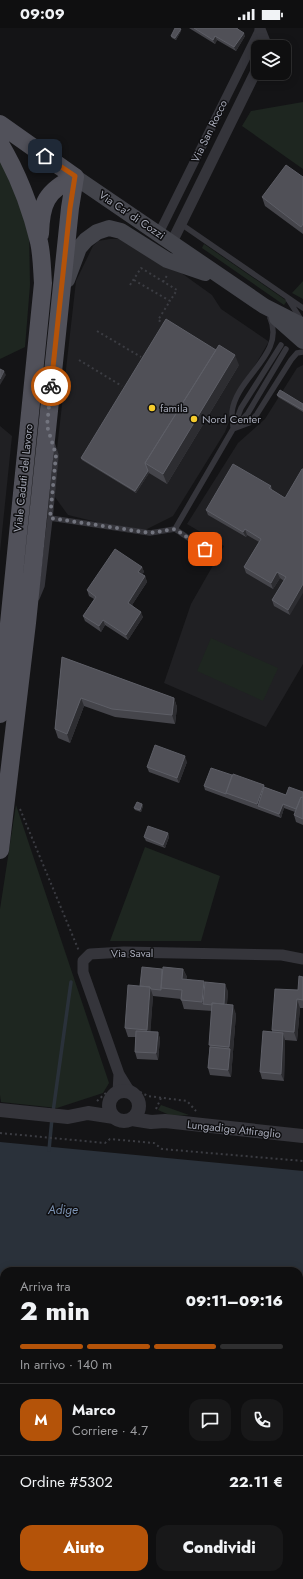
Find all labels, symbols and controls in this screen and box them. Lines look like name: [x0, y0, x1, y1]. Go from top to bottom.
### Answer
text: 09:09: [20, 3, 65, 25]
map controls: [251, 40, 291, 80]
button: layers: [251, 40, 291, 80]
street label: Via San Rocco: [187, 97, 231, 165]
pin: [28, 139, 62, 173]
icon: home: [34, 145, 56, 167]
street label: Via Ca' di Cozzi: [96, 187, 168, 243]
courier: [31, 366, 71, 406]
icon: bike: [40, 375, 62, 397]
place label: famila: [160, 400, 188, 416]
marker: famila: [147, 403, 157, 413]
place label: Nord Center: [202, 411, 261, 427]
marker: Nord Center: [189, 414, 199, 424]
street label: Viale Caduti del Lavoro: [9, 423, 37, 533]
pin: [188, 532, 222, 566]
icon: bag: [194, 538, 216, 560]
street label: Via Saval: [111, 945, 153, 961]
street label: Lungadige Attiraglio: [186, 1116, 282, 1142]
water label: Adige: [47, 1201, 78, 1219]
text: Arriva tra: [20, 1277, 71, 1296]
text: 09:11–09:16: [186, 1290, 283, 1312]
text: 2 min: [20, 1292, 90, 1330]
text: In arrivo · 140 m: [20, 1355, 112, 1374]
text: Marco: [72, 1399, 116, 1421]
button: chat: [189, 1399, 231, 1441]
button: phone: [241, 1399, 283, 1441]
text: M: [34, 1409, 48, 1431]
text: Corriere · 4.7: [72, 1421, 148, 1440]
text: Ordine #5302: [20, 1471, 113, 1493]
text: 22.11 €: [229, 1471, 283, 1493]
button: Aiuto: [20, 1525, 148, 1571]
button: Condividi: [156, 1525, 283, 1571]

